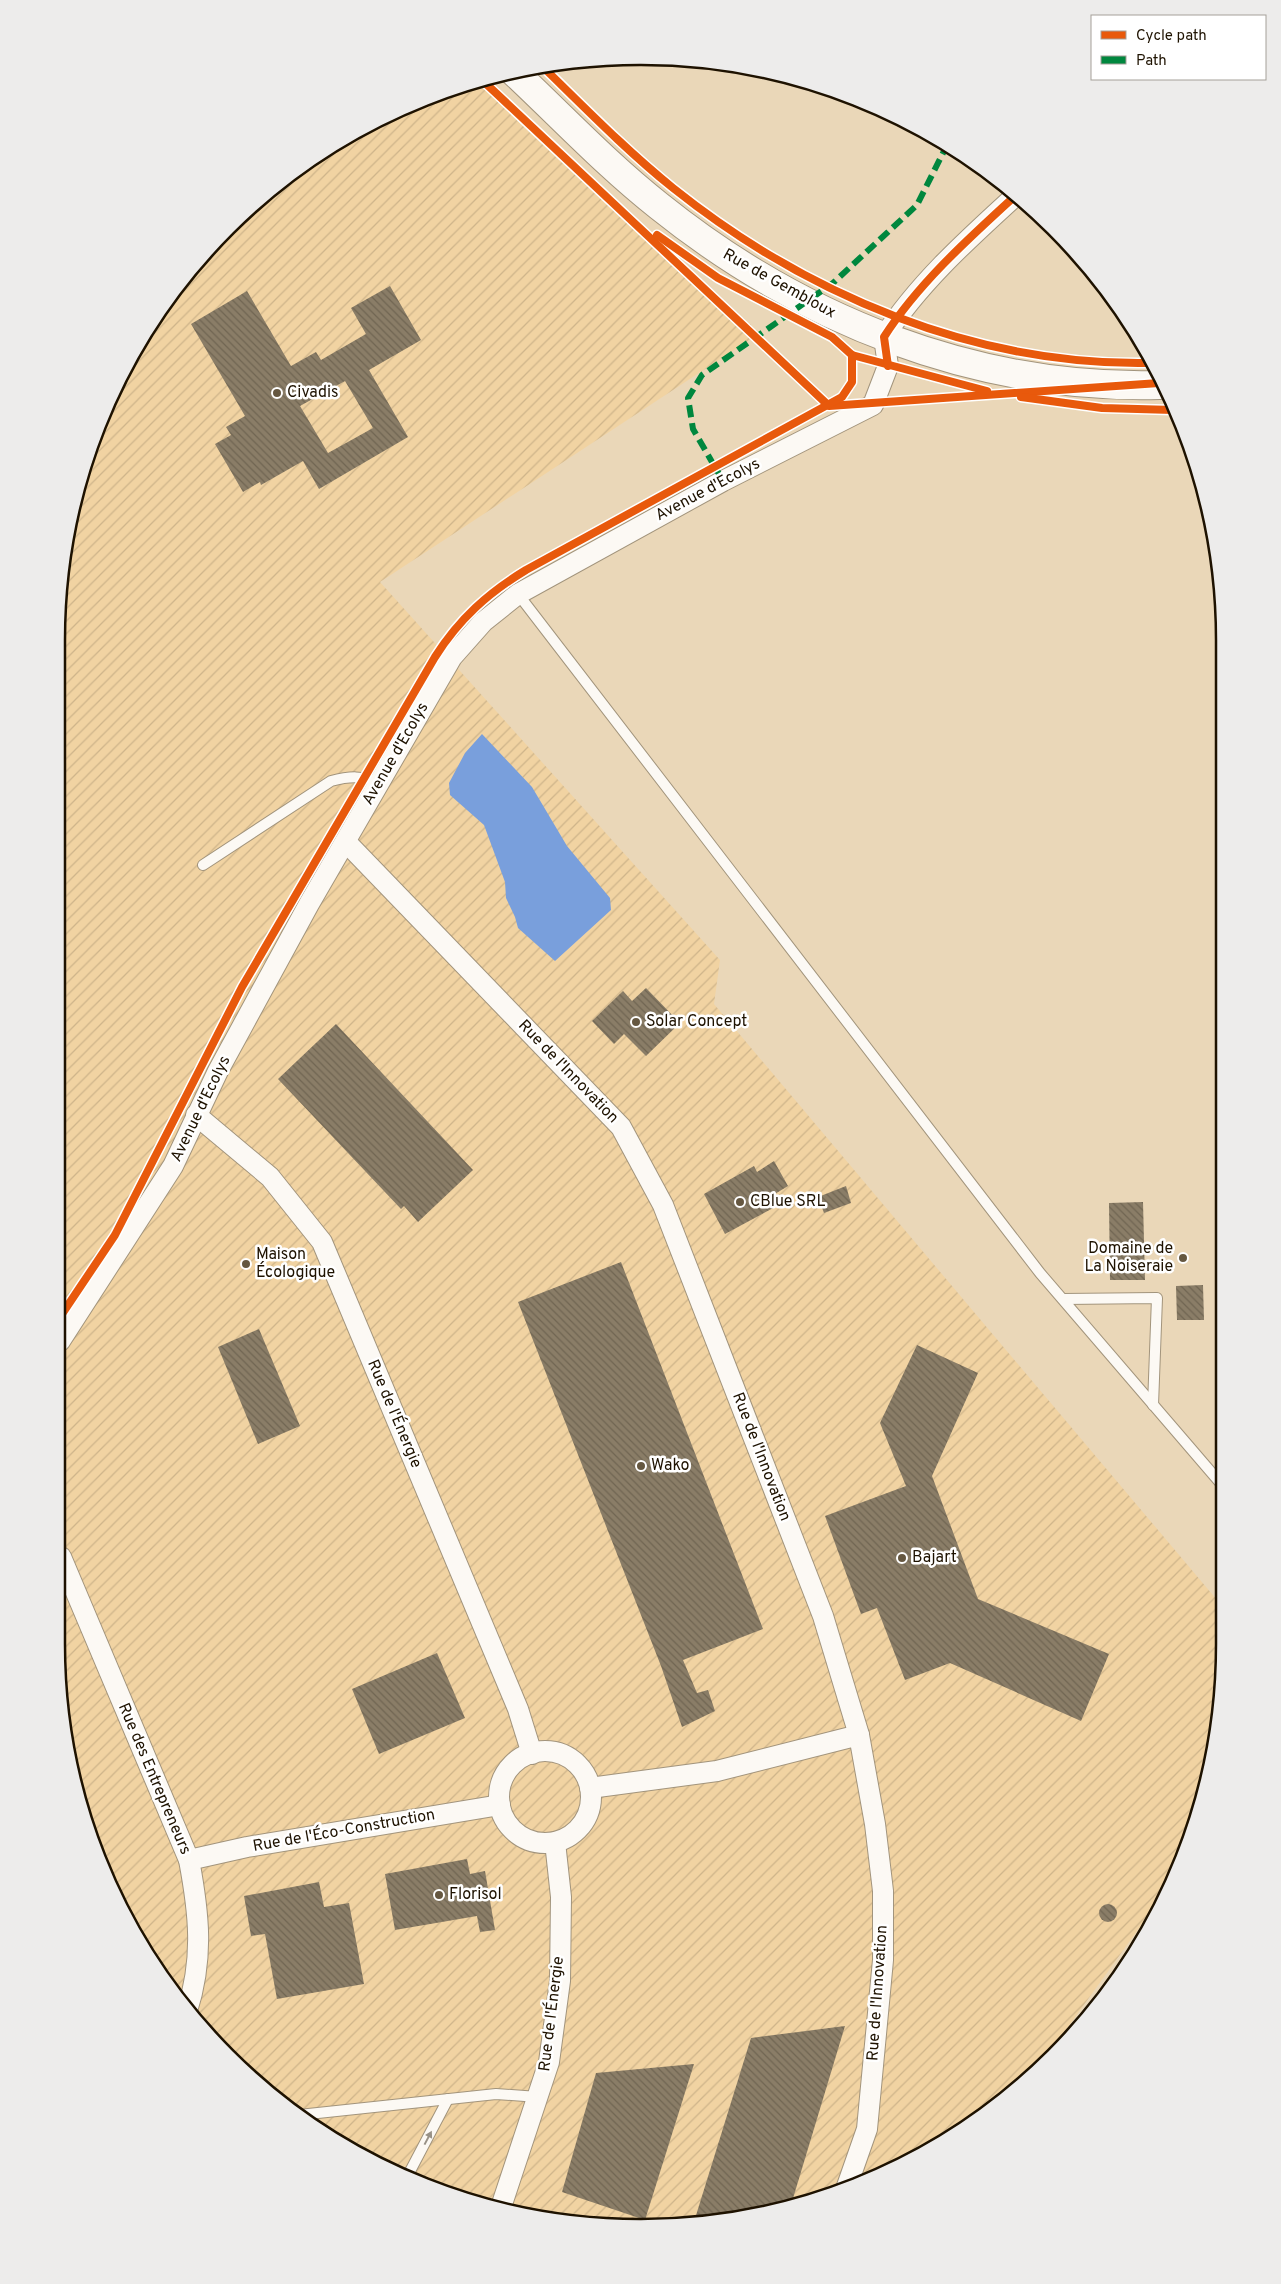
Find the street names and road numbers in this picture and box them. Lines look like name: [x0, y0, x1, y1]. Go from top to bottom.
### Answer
street label: Rue de Gembloux: [719, 245, 839, 323]
street label: Avenue d'Ecolys: [652, 454, 764, 526]
street label: Avenue d'Ecolys: [358, 699, 434, 809]
street label: Rue de l'Innovation: [513, 1016, 623, 1128]
street label: Avenue d'Ecolys: [167, 1053, 235, 1165]
street label: Rue de l'Énergie: [362, 1356, 428, 1471]
street label: Rue de l'Innovation: [727, 1390, 795, 1524]
street label: Rue des Entrepreneurs: [113, 1700, 195, 1858]
street label: Rue de l'Éco-Construction: [251, 1803, 437, 1857]
street label: Rue de l'Innovation: [863, 1924, 893, 2062]
street label: Rue de l'Énergie: [533, 1955, 569, 2073]

